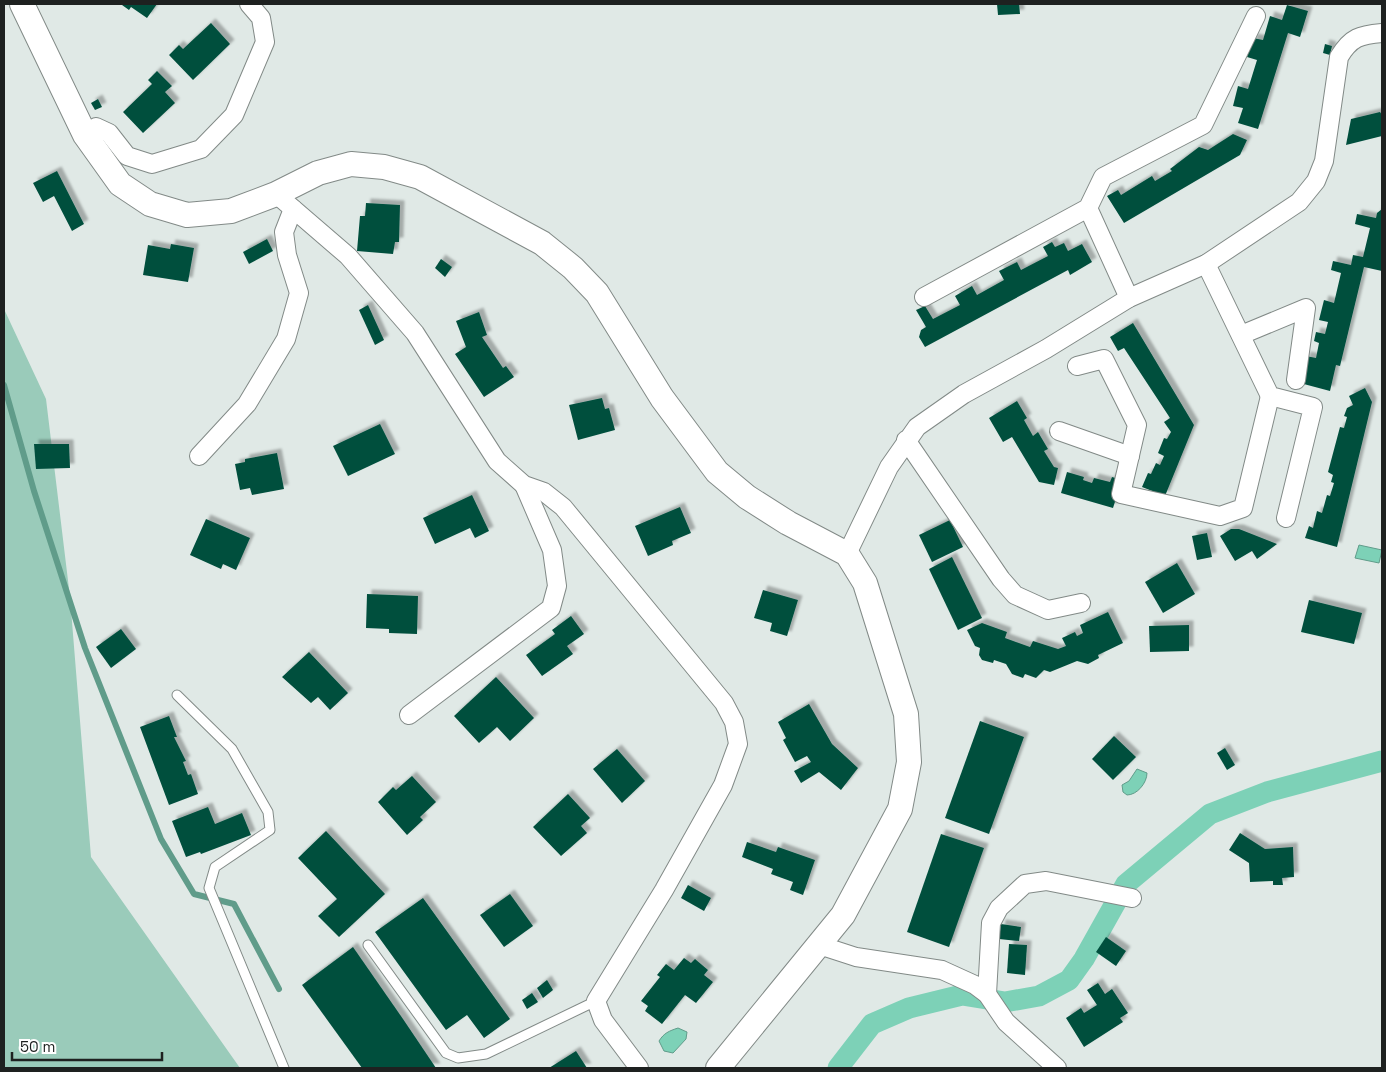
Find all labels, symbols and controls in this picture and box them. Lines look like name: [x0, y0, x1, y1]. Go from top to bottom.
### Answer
scale bar: [12, 1030, 162, 1062]
text: 50 m: [20, 1037, 55, 1056]

